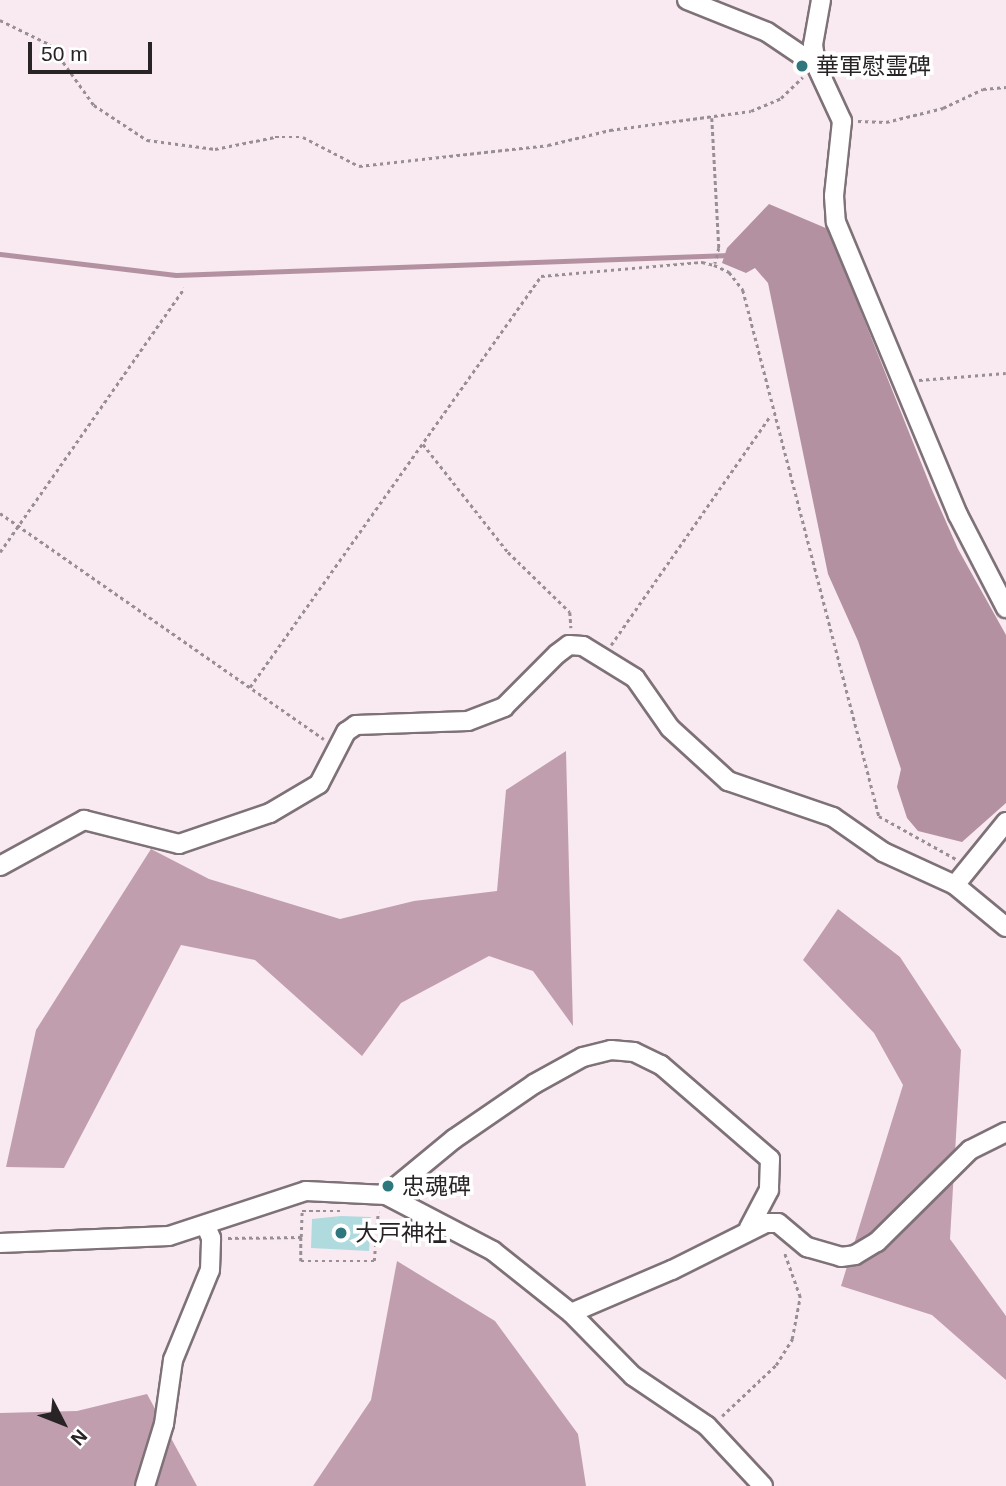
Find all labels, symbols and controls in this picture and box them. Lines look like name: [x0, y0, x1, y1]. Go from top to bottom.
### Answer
scale bar: [32, 28, 156, 72]
text: 50 m: [41, 42, 88, 65]
place label: 華軍慰霊碑: [816, 52, 931, 80]
marker: 華軍慰霊碑: [794, 58, 810, 74]
place label: 忠魂碑: [402, 1172, 471, 1200]
marker: 忠魂碑: [380, 1178, 396, 1194]
place label: 大戸神社: [355, 1219, 447, 1247]
marker: 大戸神社: [333, 1225, 349, 1241]
north arrow: [28, 1388, 98, 1458]
text: N: [67, 1425, 91, 1450]

